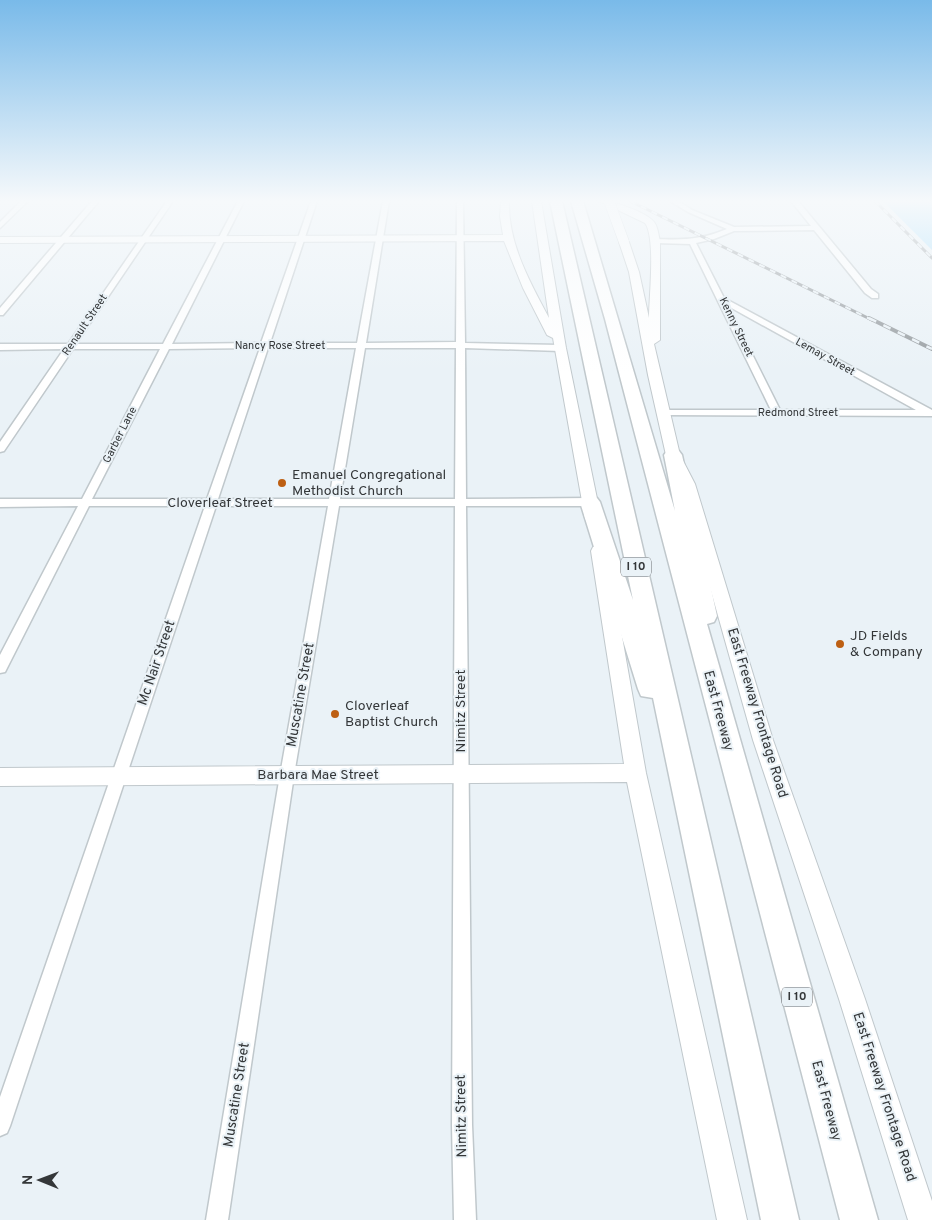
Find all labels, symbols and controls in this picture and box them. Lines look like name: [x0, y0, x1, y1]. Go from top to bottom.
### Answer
street label: Renault Street: [59, 292, 111, 358]
street label: Kenny Street: [716, 295, 756, 359]
street label: Lemay Street: [793, 335, 857, 379]
street label: Nancy Rose Street: [235, 339, 325, 353]
street label: Garber Lane: [100, 404, 140, 465]
street label: Redmond Street: [758, 406, 838, 420]
place label: Emanuel Congregational Methodist Church: [292, 467, 446, 500]
marker: Emanuel Congregational Methodist Church: [276, 477, 288, 489]
street label: Cloverleaf Street: [167, 495, 273, 512]
road number: I 10: [621, 558, 651, 576]
street label: Mc Nair Street: [134, 618, 180, 708]
street label: East Freeway Frontage Road: [723, 626, 791, 800]
place label: JD Fields & Company: [850, 628, 923, 661]
marker: JD Fields & Company: [834, 638, 846, 650]
street label: Muscatine Street: [283, 642, 319, 748]
street label: East Freeway: [699, 669, 737, 753]
street label: Nimitz Street: [453, 670, 470, 752]
place label: Cloverleaf Baptist Church: [345, 698, 438, 731]
marker: Cloverleaf Baptist Church: [329, 708, 341, 720]
street label: Barbara Mae Street: [257, 767, 379, 784]
road number: I 10: [782, 988, 812, 1006]
street label: East Freeway Frontage Road: [849, 1010, 919, 1184]
street label: Muscatine Street: [220, 1042, 254, 1148]
street label: East Freeway: [807, 1059, 845, 1143]
street label: Nimitz Street: [453, 1074, 471, 1158]
north arrow: [15, 1155, 65, 1205]
text: N: [20, 1175, 37, 1185]

